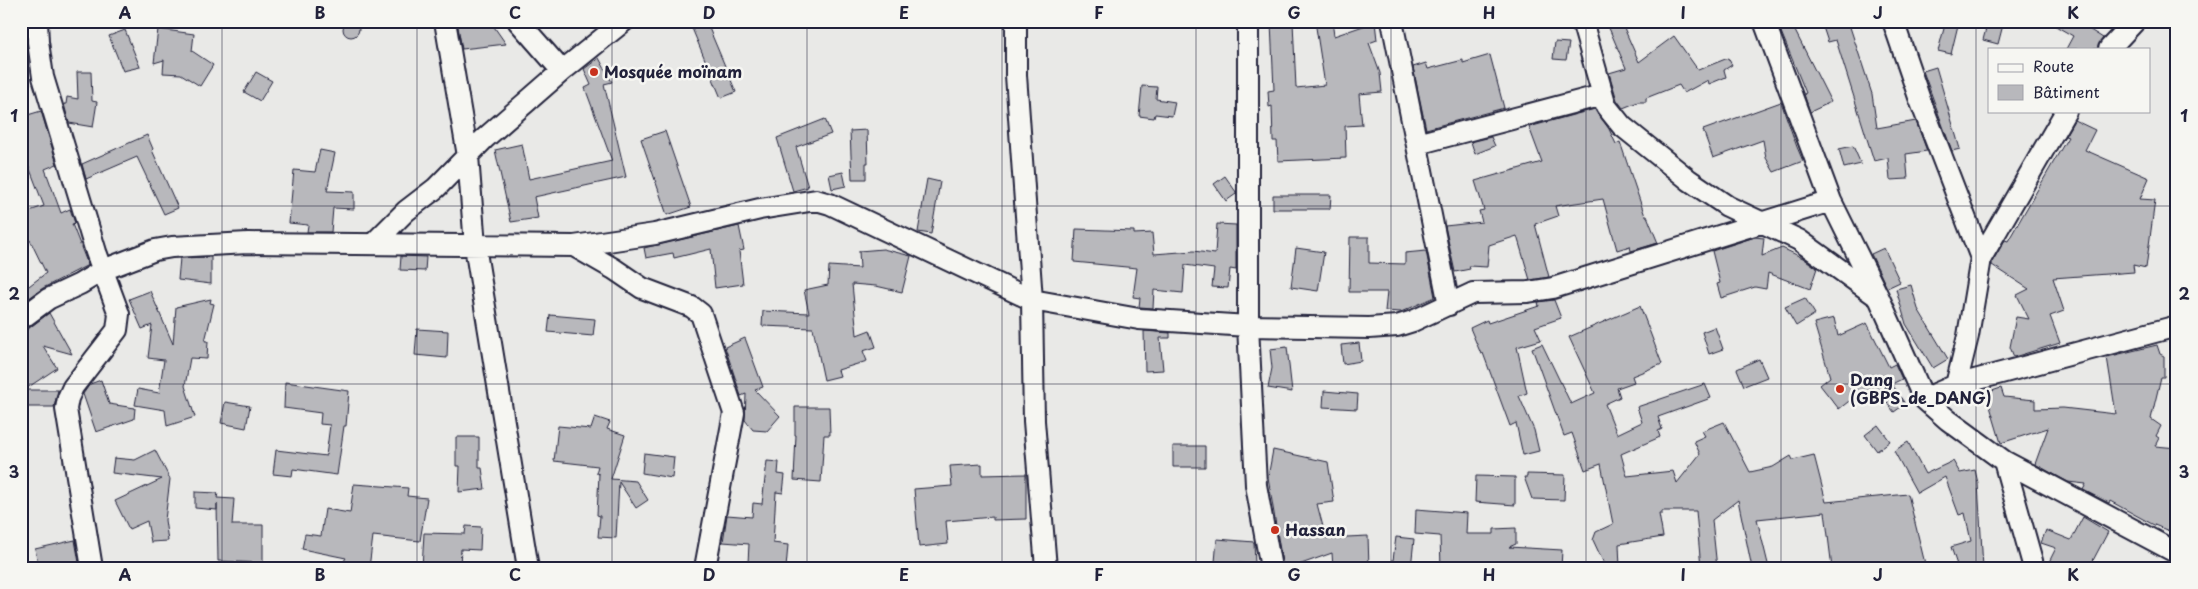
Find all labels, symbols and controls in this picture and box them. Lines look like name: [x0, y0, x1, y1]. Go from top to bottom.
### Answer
text: A: [119, 0, 132, 24]
text: B: [315, 0, 326, 24]
text: C: [509, 0, 521, 24]
text: D: [703, 0, 715, 24]
text: E: [899, 0, 909, 24]
text: F: [1094, 0, 1104, 24]
text: G: [1287, 0, 1301, 24]
text: H: [1483, 0, 1495, 24]
text: I: [1680, 0, 1686, 24]
text: J: [1873, 0, 1883, 24]
text: K: [2067, 0, 2079, 24]
legend: [1988, 48, 2150, 112]
text: Route: [2033, 54, 2074, 77]
place label: Mosquée moïnam: [604, 59, 742, 83]
marker: Mosquée moïnam: [588, 66, 600, 78]
text: Bâtiment: [2033, 80, 2100, 103]
text: 1: [10, 103, 18, 127]
text: 1: [2180, 103, 2188, 127]
text: 2: [8, 281, 20, 305]
text: 2: [2178, 281, 2190, 305]
place label: Dang (GBPS_de_DANG): [1850, 367, 1992, 409]
marker: Dang (GBPS_de_DANG): [1834, 383, 1846, 395]
text: 3: [9, 459, 19, 483]
text: 3: [2179, 459, 2189, 483]
place label: Hassan: [1285, 517, 1346, 541]
marker: Hassan: [1269, 524, 1281, 536]
text: A: [119, 562, 132, 586]
text: B: [315, 562, 326, 586]
text: C: [509, 562, 521, 586]
text: D: [703, 562, 715, 586]
text: E: [899, 562, 909, 586]
text: F: [1094, 562, 1104, 586]
text: G: [1287, 562, 1301, 586]
text: H: [1483, 562, 1495, 586]
text: I: [1680, 562, 1686, 586]
text: J: [1873, 562, 1883, 586]
text: K: [2067, 562, 2079, 586]

